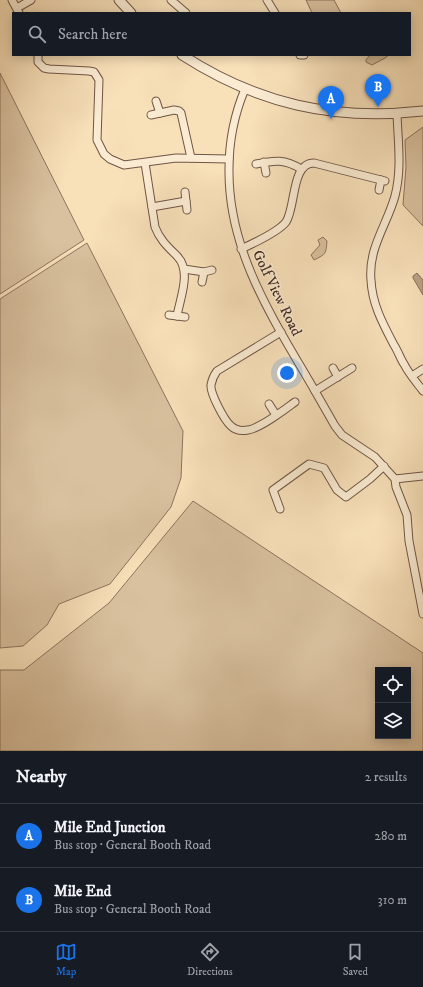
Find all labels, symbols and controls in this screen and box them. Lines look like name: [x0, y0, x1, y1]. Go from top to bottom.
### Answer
search box: [12, 12, 411, 56]
icon: search: [26, 23, 48, 45]
text: Search here: [58, 25, 127, 44]
pin: B: [365, 74, 391, 107]
pin: A: [318, 86, 344, 119]
street label: Golf View Road: [248, 247, 306, 340]
your location: [277, 363, 297, 383]
map controls: [375, 667, 411, 739]
button: locate: [375, 667, 411, 703]
button: layers: [375, 703, 411, 739]
text: Nearby: [16, 766, 66, 788]
text: 2 results: [365, 769, 407, 785]
text: Mile End Junction: [54, 818, 166, 837]
text: A: [25, 828, 33, 844]
text: 280 m: [375, 828, 407, 844]
text: Bus stop · General Booth Road: [54, 837, 211, 853]
text: Mile End: [54, 882, 111, 901]
text: B: [25, 892, 33, 908]
text: 310 m: [378, 892, 407, 908]
text: Bus stop · General Booth Road: [54, 901, 211, 917]
tab: Map: [55, 941, 77, 979]
tab: Directions: [187, 941, 233, 979]
tab: Saved: [343, 941, 368, 979]

